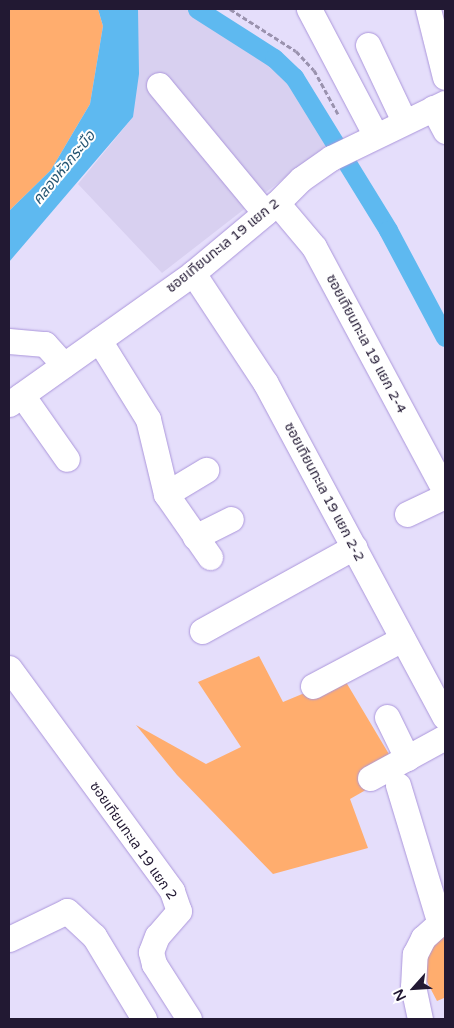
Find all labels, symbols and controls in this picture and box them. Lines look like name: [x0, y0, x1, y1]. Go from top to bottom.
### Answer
water label: คลองหัวกระบือ: [29, 127, 99, 209]
street label: ซอยเทียนทะเล 19 แยก 2: [163, 195, 283, 297]
street label: ซอยเทียนทะเล 19 แยก 2-4: [322, 272, 410, 416]
street label: ซอยเทียนทะเล 19 แยก 2-2: [280, 420, 368, 564]
street label: ซอยเทียนทะเล 19 แยก 2: [86, 779, 180, 903]
north arrow: [389, 963, 439, 1013]
text: N: [390, 986, 410, 1004]

